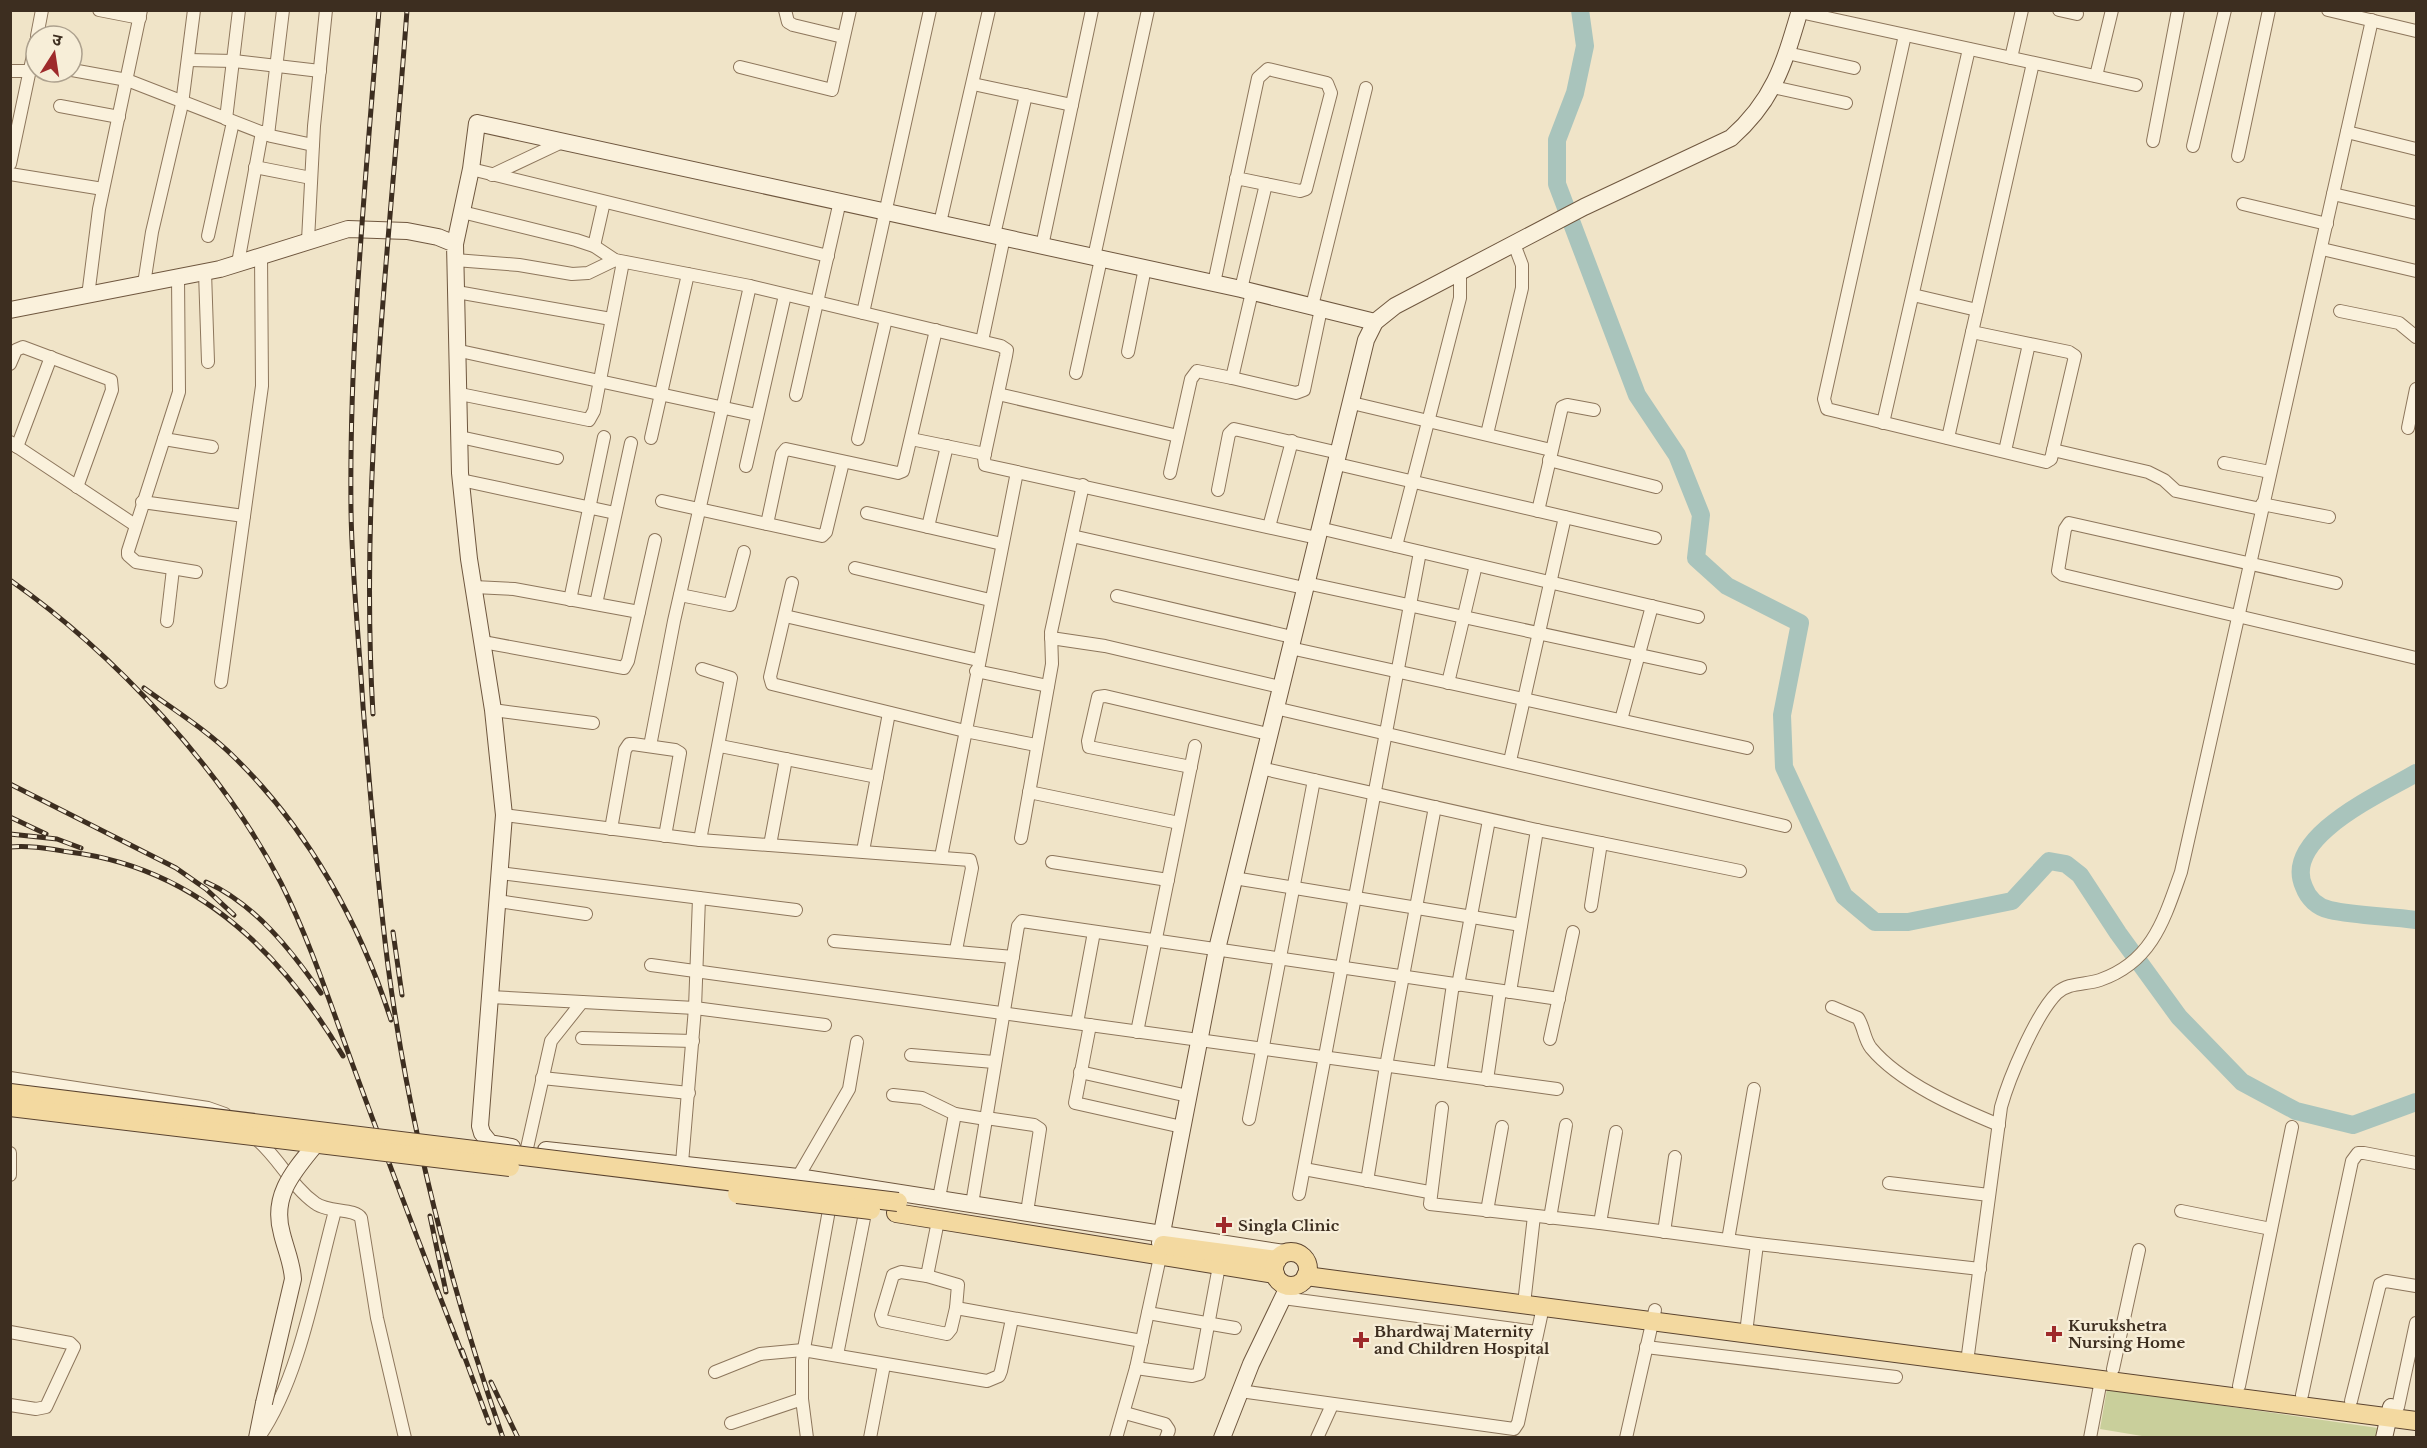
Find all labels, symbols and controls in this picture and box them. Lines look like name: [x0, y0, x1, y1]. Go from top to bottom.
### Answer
north arrow: [24, 24, 84, 84]
text: उ: [50, 29, 64, 50]
marker: Singla Clinic: [1215, 1216, 1233, 1234]
place label: Singla Clinic: [1238, 1216, 1340, 1235]
place label: Kurukshetra Nursing Home: [2068, 1316, 2185, 1352]
place label: Bhardwaj Maternity and Children Hospital: [1374, 1322, 1550, 1358]
marker: Kurukshetra Nursing Home: [2045, 1325, 2063, 1343]
marker: Bhardwaj Maternity and Children Hospital: [1352, 1331, 1370, 1349]

